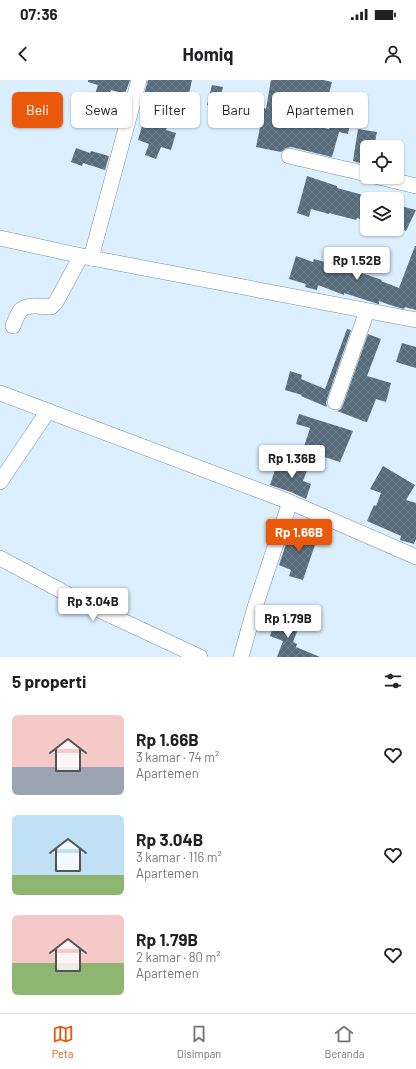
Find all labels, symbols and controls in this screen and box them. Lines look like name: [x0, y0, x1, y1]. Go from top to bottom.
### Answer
text: 07:36: [20, 5, 58, 23]
icon: back: [12, 43, 34, 65]
text: Homiq: [182, 43, 234, 65]
icon: person: [382, 43, 404, 65]
chip: Beli: [12, 92, 63, 128]
chip: Sewa: [71, 92, 132, 128]
chip: Filter: [140, 92, 200, 128]
chip: Baru: [208, 92, 264, 128]
chip: Apartemen: [272, 92, 368, 128]
map controls: [360, 140, 404, 236]
button: locate: [360, 140, 404, 184]
button: layers: [360, 192, 404, 236]
pin: Rp 1.52B: [316, 247, 398, 281]
text: Rp 1.52B: [333, 252, 381, 268]
pin: Rp 1.36B: [251, 445, 333, 479]
text: Rp 1.36B: [268, 450, 316, 466]
pin: Rp 1.66B: [258, 519, 340, 553]
text: Rp 1.66B: [275, 524, 323, 540]
pin: Rp 3.04B: [52, 588, 134, 622]
text: Rp 3.04B: [67, 593, 119, 609]
pin: Rp 1.79B: [247, 605, 329, 639]
text: Rp 1.79B: [264, 610, 312, 626]
icon: filters: [382, 670, 404, 692]
text: 5 properti: [12, 671, 86, 691]
text: Rp 1.66B: [136, 729, 199, 749]
icon: home: [44, 731, 92, 779]
icon: heart: [382, 744, 404, 766]
text: 3 kamar · 74 m²: [136, 749, 219, 765]
text: Apartemen: [136, 765, 199, 781]
text: Rp 3.04B: [136, 829, 203, 849]
icon: home: [44, 831, 92, 879]
icon: heart: [382, 844, 404, 866]
text: 3 kamar · 116 m²: [136, 849, 222, 865]
text: Apartemen: [136, 865, 199, 881]
text: Rp 1.79B: [136, 929, 198, 949]
icon: home: [44, 931, 92, 979]
icon: heart: [382, 944, 404, 966]
text: 2 kamar · 80 m²: [136, 949, 220, 965]
text: Apartemen: [136, 965, 199, 981]
tab: Peta: [52, 1023, 74, 1060]
tab: Disimpan: [177, 1023, 221, 1060]
tab: Beranda: [325, 1023, 364, 1060]

